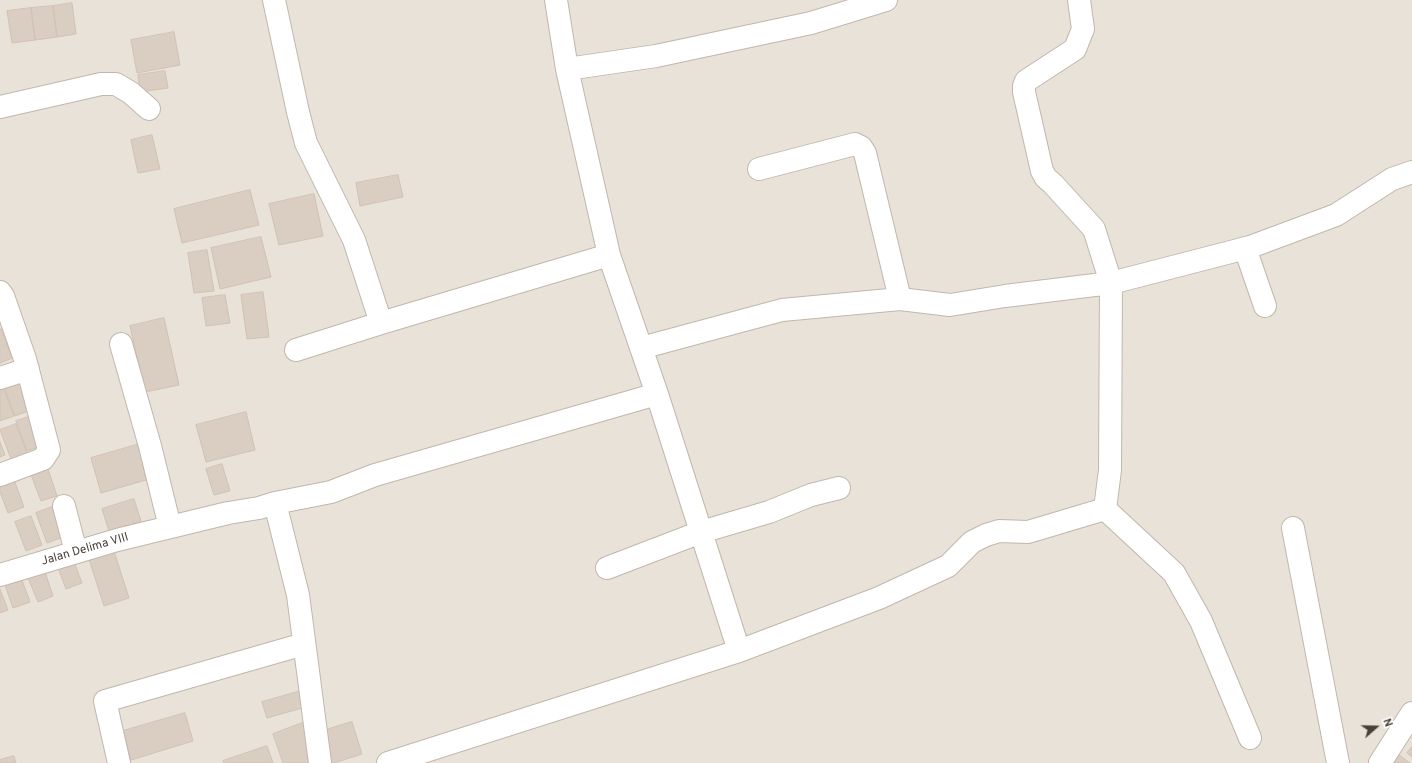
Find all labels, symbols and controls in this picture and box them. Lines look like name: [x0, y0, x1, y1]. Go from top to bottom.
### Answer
street label: Jalan Delima VIII: [40, 531, 130, 569]
north arrow: [1356, 707, 1396, 747]
text: N: [1379, 717, 1395, 729]

